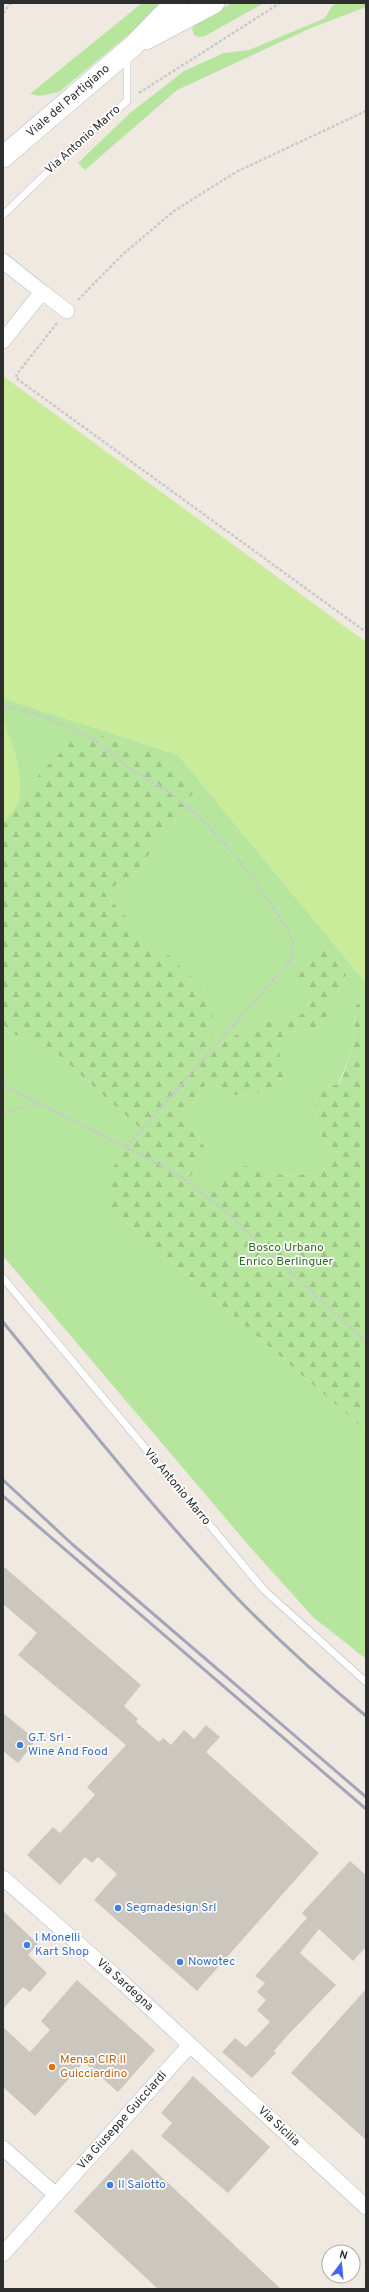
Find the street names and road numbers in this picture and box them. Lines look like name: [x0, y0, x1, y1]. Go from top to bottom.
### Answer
street label: Viale del Partigiano: [23, 61, 114, 141]
street label: Via Antonio Marro: [42, 102, 124, 178]
street label: Via Antonio Marro: [140, 1445, 214, 1529]
street label: Via Sardegna: [93, 1955, 157, 2015]
street label: Via Giuseppe Guicciardi: [74, 2068, 171, 2173]
street label: Via Sicilia: [254, 2103, 303, 2150]

